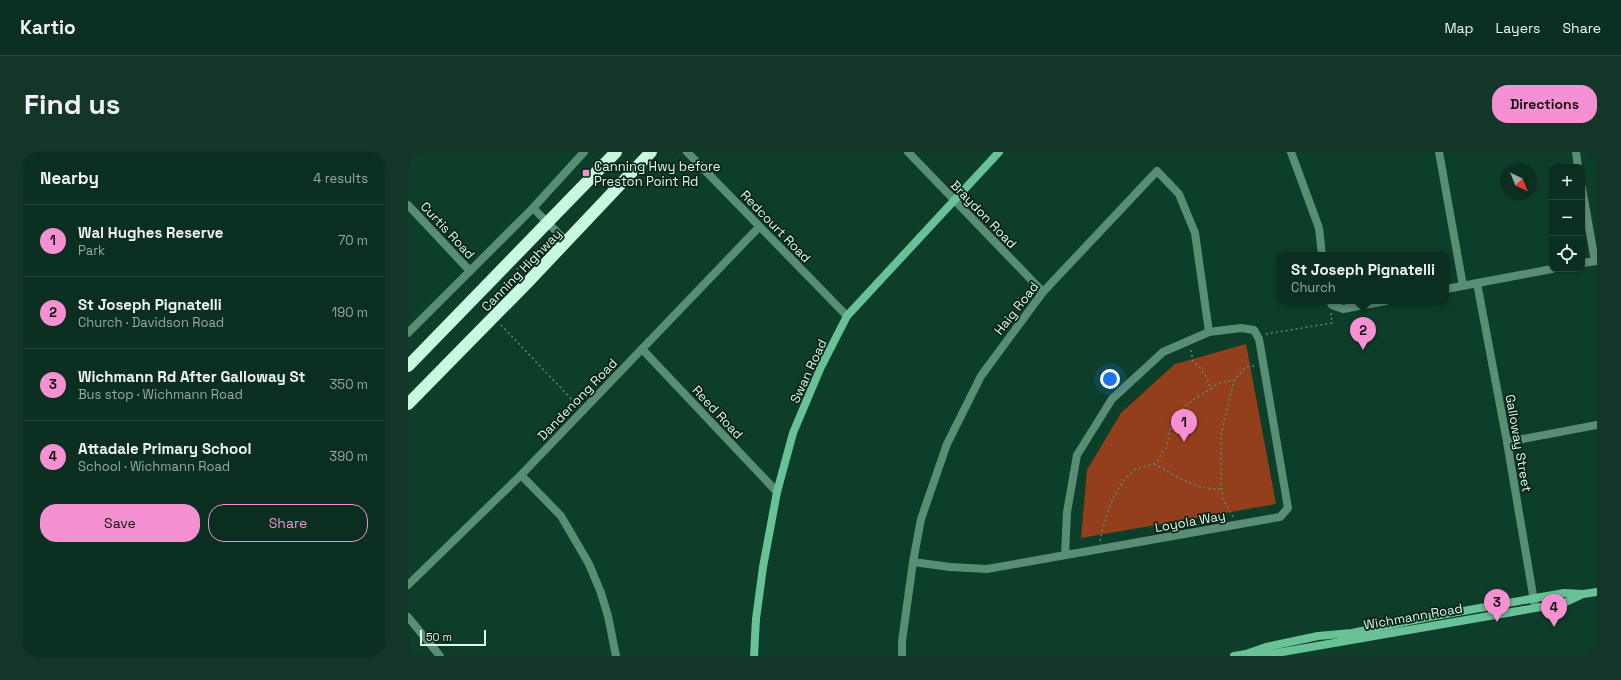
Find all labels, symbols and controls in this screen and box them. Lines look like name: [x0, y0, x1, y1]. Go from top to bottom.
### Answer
text: Kartio: [20, 15, 76, 40]
text: Map: [1444, 19, 1474, 37]
text: Layers: [1496, 19, 1540, 37]
text: Share: [1562, 19, 1601, 37]
button: Directions: [1492, 85, 1597, 123]
text: Find us: [24, 86, 121, 122]
place label: Canning Hwy before Preston Point Rd: [594, 158, 721, 190]
north arrow: [1501, 164, 1537, 200]
map controls: [1549, 164, 1585, 272]
button: +: [1549, 164, 1585, 200]
text: Nearby: [40, 167, 99, 189]
marker: Canning Hwy before Preston Point Rd: [581, 168, 591, 178]
text: 4 results: [313, 170, 368, 187]
street label: Braydon Road: [947, 177, 1020, 252]
street label: Redcourt Road: [737, 187, 814, 266]
street label: Curtis Road: [417, 198, 479, 263]
button: −: [1549, 200, 1585, 236]
text: Wal Hughes Reserve: [78, 223, 223, 242]
street label: Canning Highway: [478, 226, 565, 315]
text: 1: [50, 232, 56, 249]
text: 70 m: [338, 232, 368, 249]
button: locate: [1549, 236, 1585, 272]
text: Park: [78, 242, 105, 259]
popup: [1277, 252, 1449, 304]
text: St Joseph Pignatelli: [1291, 260, 1435, 279]
street label: Haig Road: [990, 278, 1042, 338]
text: Church: [1291, 279, 1336, 296]
text: St Joseph Pignatelli: [78, 295, 222, 314]
text: 2: [49, 304, 57, 321]
text: 190 m: [332, 304, 368, 321]
text: Church · Davidson Road: [78, 314, 224, 331]
pin: 2: [1350, 317, 1376, 350]
street label: Swan Road: [786, 336, 831, 406]
street label: Dandenong Road: [534, 355, 621, 444]
text: Wichmann Rd After Galloway St: [78, 367, 305, 386]
your location: [1100, 369, 1120, 389]
text: 3: [49, 376, 57, 393]
text: 350 m: [330, 376, 368, 393]
street label: Reed Road: [688, 382, 747, 443]
text: Bus stop · Wichmann Road: [78, 386, 243, 403]
street label: Galloway Street: [1502, 393, 1535, 493]
pin: 1: [1171, 409, 1197, 442]
text: Attadale Primary School: [78, 439, 251, 458]
text: 4: [49, 448, 57, 465]
text: 390 m: [329, 448, 368, 465]
text: School · Wichmann Road: [78, 458, 230, 475]
button: Save: [40, 504, 200, 542]
button: Share: [208, 504, 368, 542]
street label: Loyola Way: [1153, 507, 1227, 536]
pin: 3: [1484, 589, 1510, 622]
pin: 4: [1541, 594, 1567, 627]
street label: Wichmann Road: [1362, 599, 1464, 634]
scale bar: [420, 628, 486, 647]
text: 50 m: [426, 630, 452, 644]

